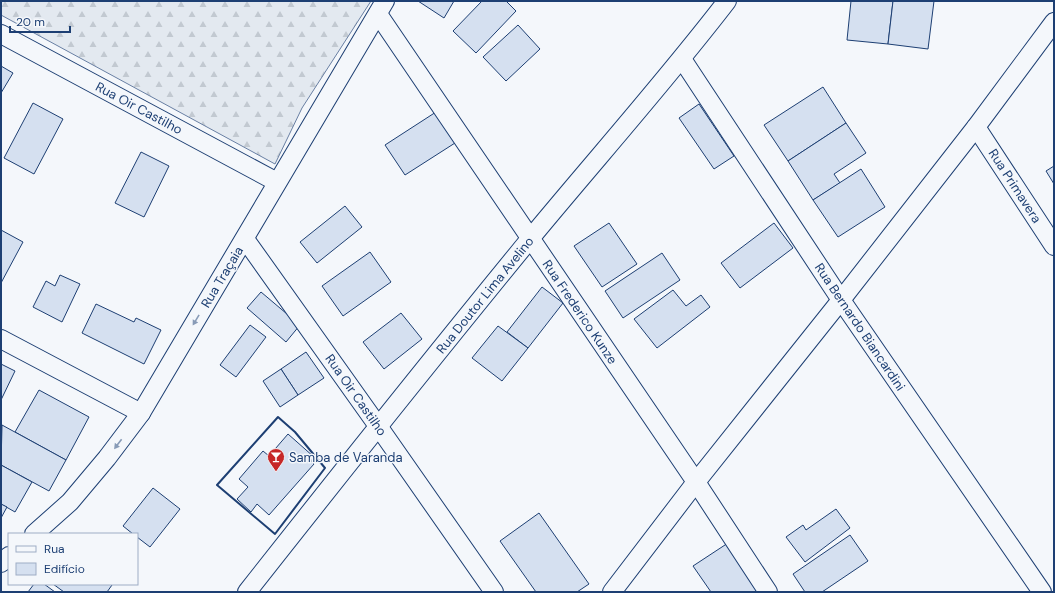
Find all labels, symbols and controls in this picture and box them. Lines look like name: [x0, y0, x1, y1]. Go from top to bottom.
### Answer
scale bar: [10, 8, 70, 34]
text: 20 m: [16, 14, 45, 30]
street label: Rua Oir Castilho: [93, 78, 186, 138]
street label: Rua Primavera: [985, 146, 1045, 226]
street label: Rua Doutor Lima Avelino: [432, 233, 538, 357]
street label: Rua Traçaia: [197, 243, 247, 311]
street label: Rua Frederico Kunze: [539, 257, 621, 367]
street label: Rua Bernardo Biancardini: [811, 260, 909, 394]
one-way arrow: [192, 315, 200, 325]
street label: Rua Oir Castilho: [321, 351, 391, 439]
one-way arrow: [114, 439, 122, 449]
bar icon: Samba de Varanda: [266, 447, 286, 472]
place label: Samba de Varanda: [289, 449, 402, 466]
legend: [8, 533, 138, 585]
text: Rua: [44, 541, 65, 557]
text: Edifício: [44, 561, 85, 577]

